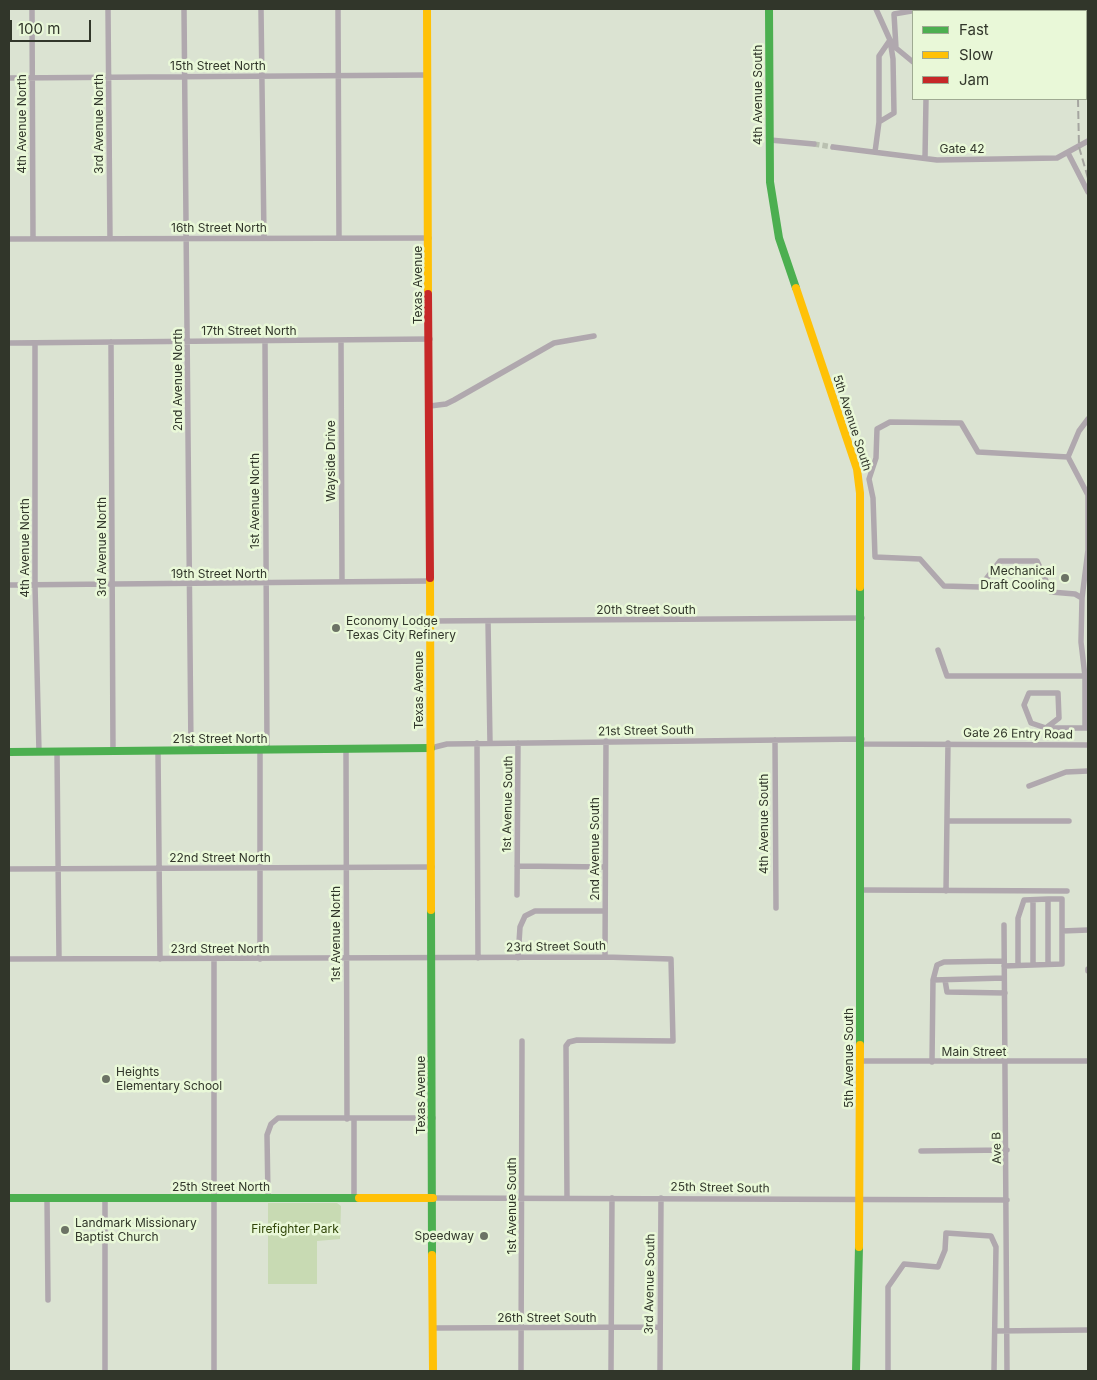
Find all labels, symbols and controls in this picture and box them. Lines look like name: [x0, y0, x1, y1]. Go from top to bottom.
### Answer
scale bar: [12, 10, 94, 42]
legend: [912, 10, 1087, 100]
text: 100 m: [18, 19, 60, 38]
text: Fast: [959, 20, 989, 39]
street label: 4th Avenue South: [751, 45, 765, 145]
text: Slow: [959, 45, 993, 64]
street label: 15th Street North: [170, 59, 266, 73]
text: Jam: [959, 70, 989, 89]
street label: 4th Avenue North: [15, 74, 29, 174]
street label: 3rd Avenue North: [92, 74, 106, 174]
street label: Gate 42: [940, 142, 984, 156]
street label: 16th Street North: [171, 221, 267, 235]
street label: Texas Avenue: [411, 246, 425, 324]
street label: 17th Street North: [201, 324, 297, 338]
street label: 2nd Avenue North: [171, 329, 185, 431]
street label: 5th Avenue South: [830, 373, 874, 473]
street label: Wayside Drive: [324, 420, 338, 502]
street label: 1st Avenue North: [248, 453, 262, 549]
street label: 3rd Avenue North: [95, 497, 109, 597]
street label: 4th Avenue North: [18, 498, 32, 598]
place label: Mechanical Draft Cooling: [980, 564, 1055, 592]
street label: 19th Street North: [171, 567, 267, 581]
marker: Mechanical Draft Cooling: [1059, 572, 1071, 584]
street label: 20th Street South: [596, 603, 696, 617]
place label: Economy Lodge Texas City Refinery: [346, 614, 456, 642]
marker: Economy Lodge Texas City Refinery: [330, 622, 342, 634]
street label: Texas Avenue: [412, 651, 426, 729]
street label: 21st Street South: [598, 723, 694, 739]
street label: Gate 26 Entry Road: [963, 726, 1073, 742]
street label: 21st Street North: [172, 732, 268, 746]
street label: 1st Avenue South: [500, 755, 516, 853]
street label: 4th Avenue South: [757, 774, 771, 874]
street label: 2nd Avenue South: [588, 797, 602, 901]
street label: 22nd Street North: [169, 851, 271, 865]
street label: 1st Avenue North: [329, 886, 343, 982]
street label: 23rd Street South: [506, 939, 606, 955]
street label: 23rd Street North: [171, 942, 269, 956]
street label: 5th Avenue South: [842, 1008, 856, 1108]
street label: Main Street: [942, 1045, 1006, 1059]
street label: Texas Avenue: [414, 1056, 428, 1134]
place label: Heights Elementary School: [116, 1065, 222, 1093]
marker: Heights Elementary School: [100, 1073, 112, 1085]
street label: Ave B: [990, 1132, 1004, 1164]
street label: 1st Avenue South: [505, 1157, 519, 1255]
street label: 25th Street North: [172, 1180, 270, 1194]
street label: 25th Street South: [670, 1180, 770, 1196]
place label: Landmark Missionary Baptist Church: [75, 1216, 197, 1244]
park label: Firefighter Park: [251, 1222, 339, 1236]
marker: Landmark Missionary Baptist Church: [59, 1224, 71, 1236]
place label: Speedway: [414, 1229, 474, 1243]
marker: Speedway: [478, 1230, 490, 1242]
street label: 3rd Avenue South: [642, 1233, 658, 1335]
street label: 26th Street South: [497, 1311, 597, 1325]

